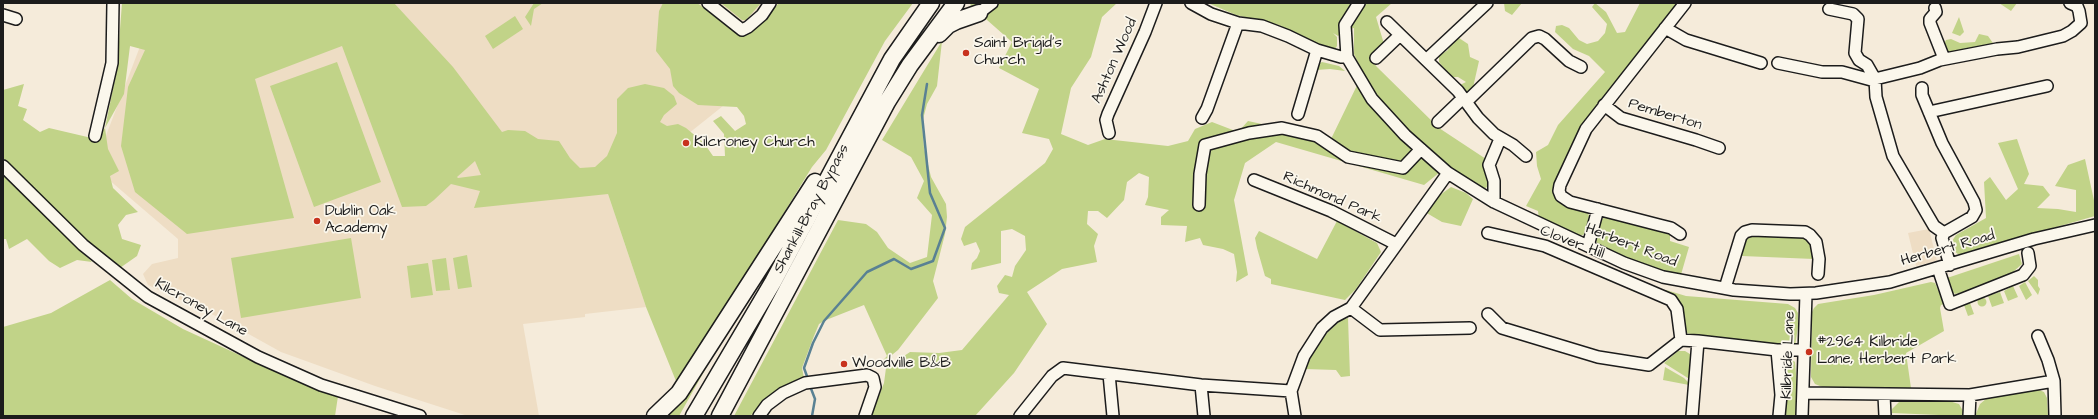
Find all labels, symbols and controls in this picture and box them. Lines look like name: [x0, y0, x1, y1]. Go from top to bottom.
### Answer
street label: Ashton Wood: [1088, 16, 1142, 106]
place label: Saint Brigid's Church: [974, 35, 1062, 70]
marker: Saint Brigid's Church: [961, 48, 971, 58]
street label: Pemberton: [1626, 95, 1704, 135]
place label: Kilcroney Church: [694, 134, 815, 152]
marker: Kilcroney Church: [681, 138, 691, 148]
street label: Shankill-Bray Bypass: [770, 141, 854, 277]
street label: Richmond Park: [1280, 168, 1384, 228]
place label: Dublin Oak Academy: [325, 203, 396, 238]
marker: Dublin Oak Academy: [312, 216, 322, 226]
street label: Herbert Road: [1583, 220, 1679, 272]
street label: Clover Hill: [1537, 222, 1607, 264]
street label: Herbert Road: [1899, 227, 1997, 271]
street label: Kilcroney Lane: [151, 275, 251, 341]
street label: Kilbride Lane: [1778, 311, 1800, 399]
place label: #2964 Kilbride Lane, Herbert Park: [1817, 334, 1956, 369]
marker: #2964 Kilbride Lane, Herbert Park: [1804, 347, 1814, 357]
place label: Woodville B&B: [852, 355, 951, 373]
marker: Woodville B&B: [839, 359, 849, 369]

